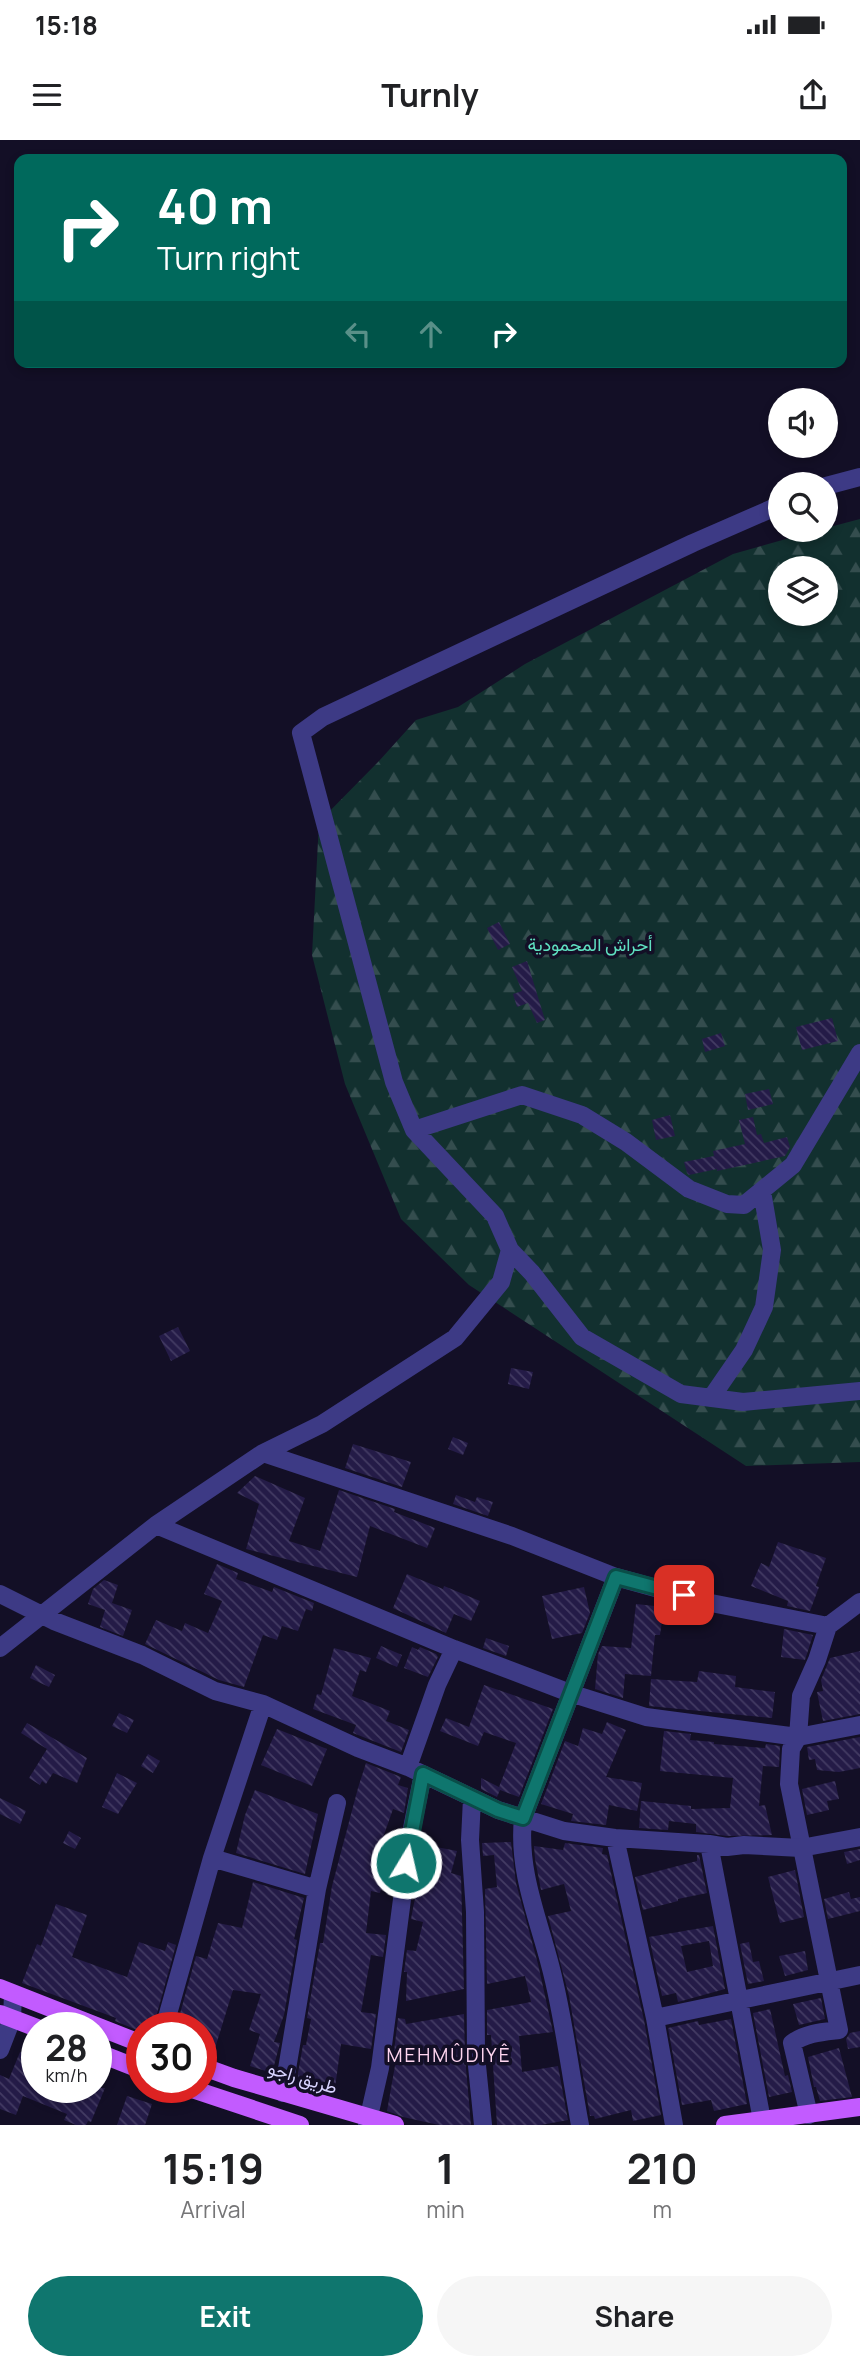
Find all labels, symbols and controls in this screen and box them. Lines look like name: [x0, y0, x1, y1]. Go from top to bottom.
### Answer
text: 15:18: [35, 7, 98, 43]
text: Turnly: [381, 73, 479, 117]
icon: menu: [28, 76, 66, 114]
icon: share: [794, 76, 832, 114]
text: 40 m: [157, 172, 273, 239]
icon: right: [42, 182, 133, 273]
text: Turn right: [157, 236, 300, 280]
icon: left: [339, 315, 377, 353]
icon: ahead: [412, 315, 450, 353]
icon: right: [485, 315, 523, 353]
map controls: [768, 388, 838, 626]
button: sound: [768, 388, 838, 458]
button: search: [768, 472, 838, 542]
button: layers: [768, 556, 838, 626]
park label: أحراش المحمودية: [528, 932, 652, 956]
pin: [654, 1565, 714, 1625]
icon: arrive: [665, 1576, 703, 1614]
position arrow: [369, 1826, 443, 1900]
speed limit sign: 30: [126, 2012, 217, 2103]
text: 28: [45, 2024, 88, 2072]
district label: MEHMÛDIYÊ: [387, 2042, 511, 2068]
street label: طريق راجو: [266, 2055, 340, 2099]
text: km/h: [46, 2063, 87, 2087]
text: 15:19: [162, 2139, 264, 2197]
text: 1: [436, 2139, 455, 2197]
text: 210: [627, 2139, 698, 2197]
text: Arrival: [180, 2193, 246, 2225]
text: min: [426, 2193, 465, 2225]
text: m: [653, 2193, 672, 2225]
button: Exit: [28, 2276, 423, 2356]
button: Share: [437, 2276, 832, 2356]

